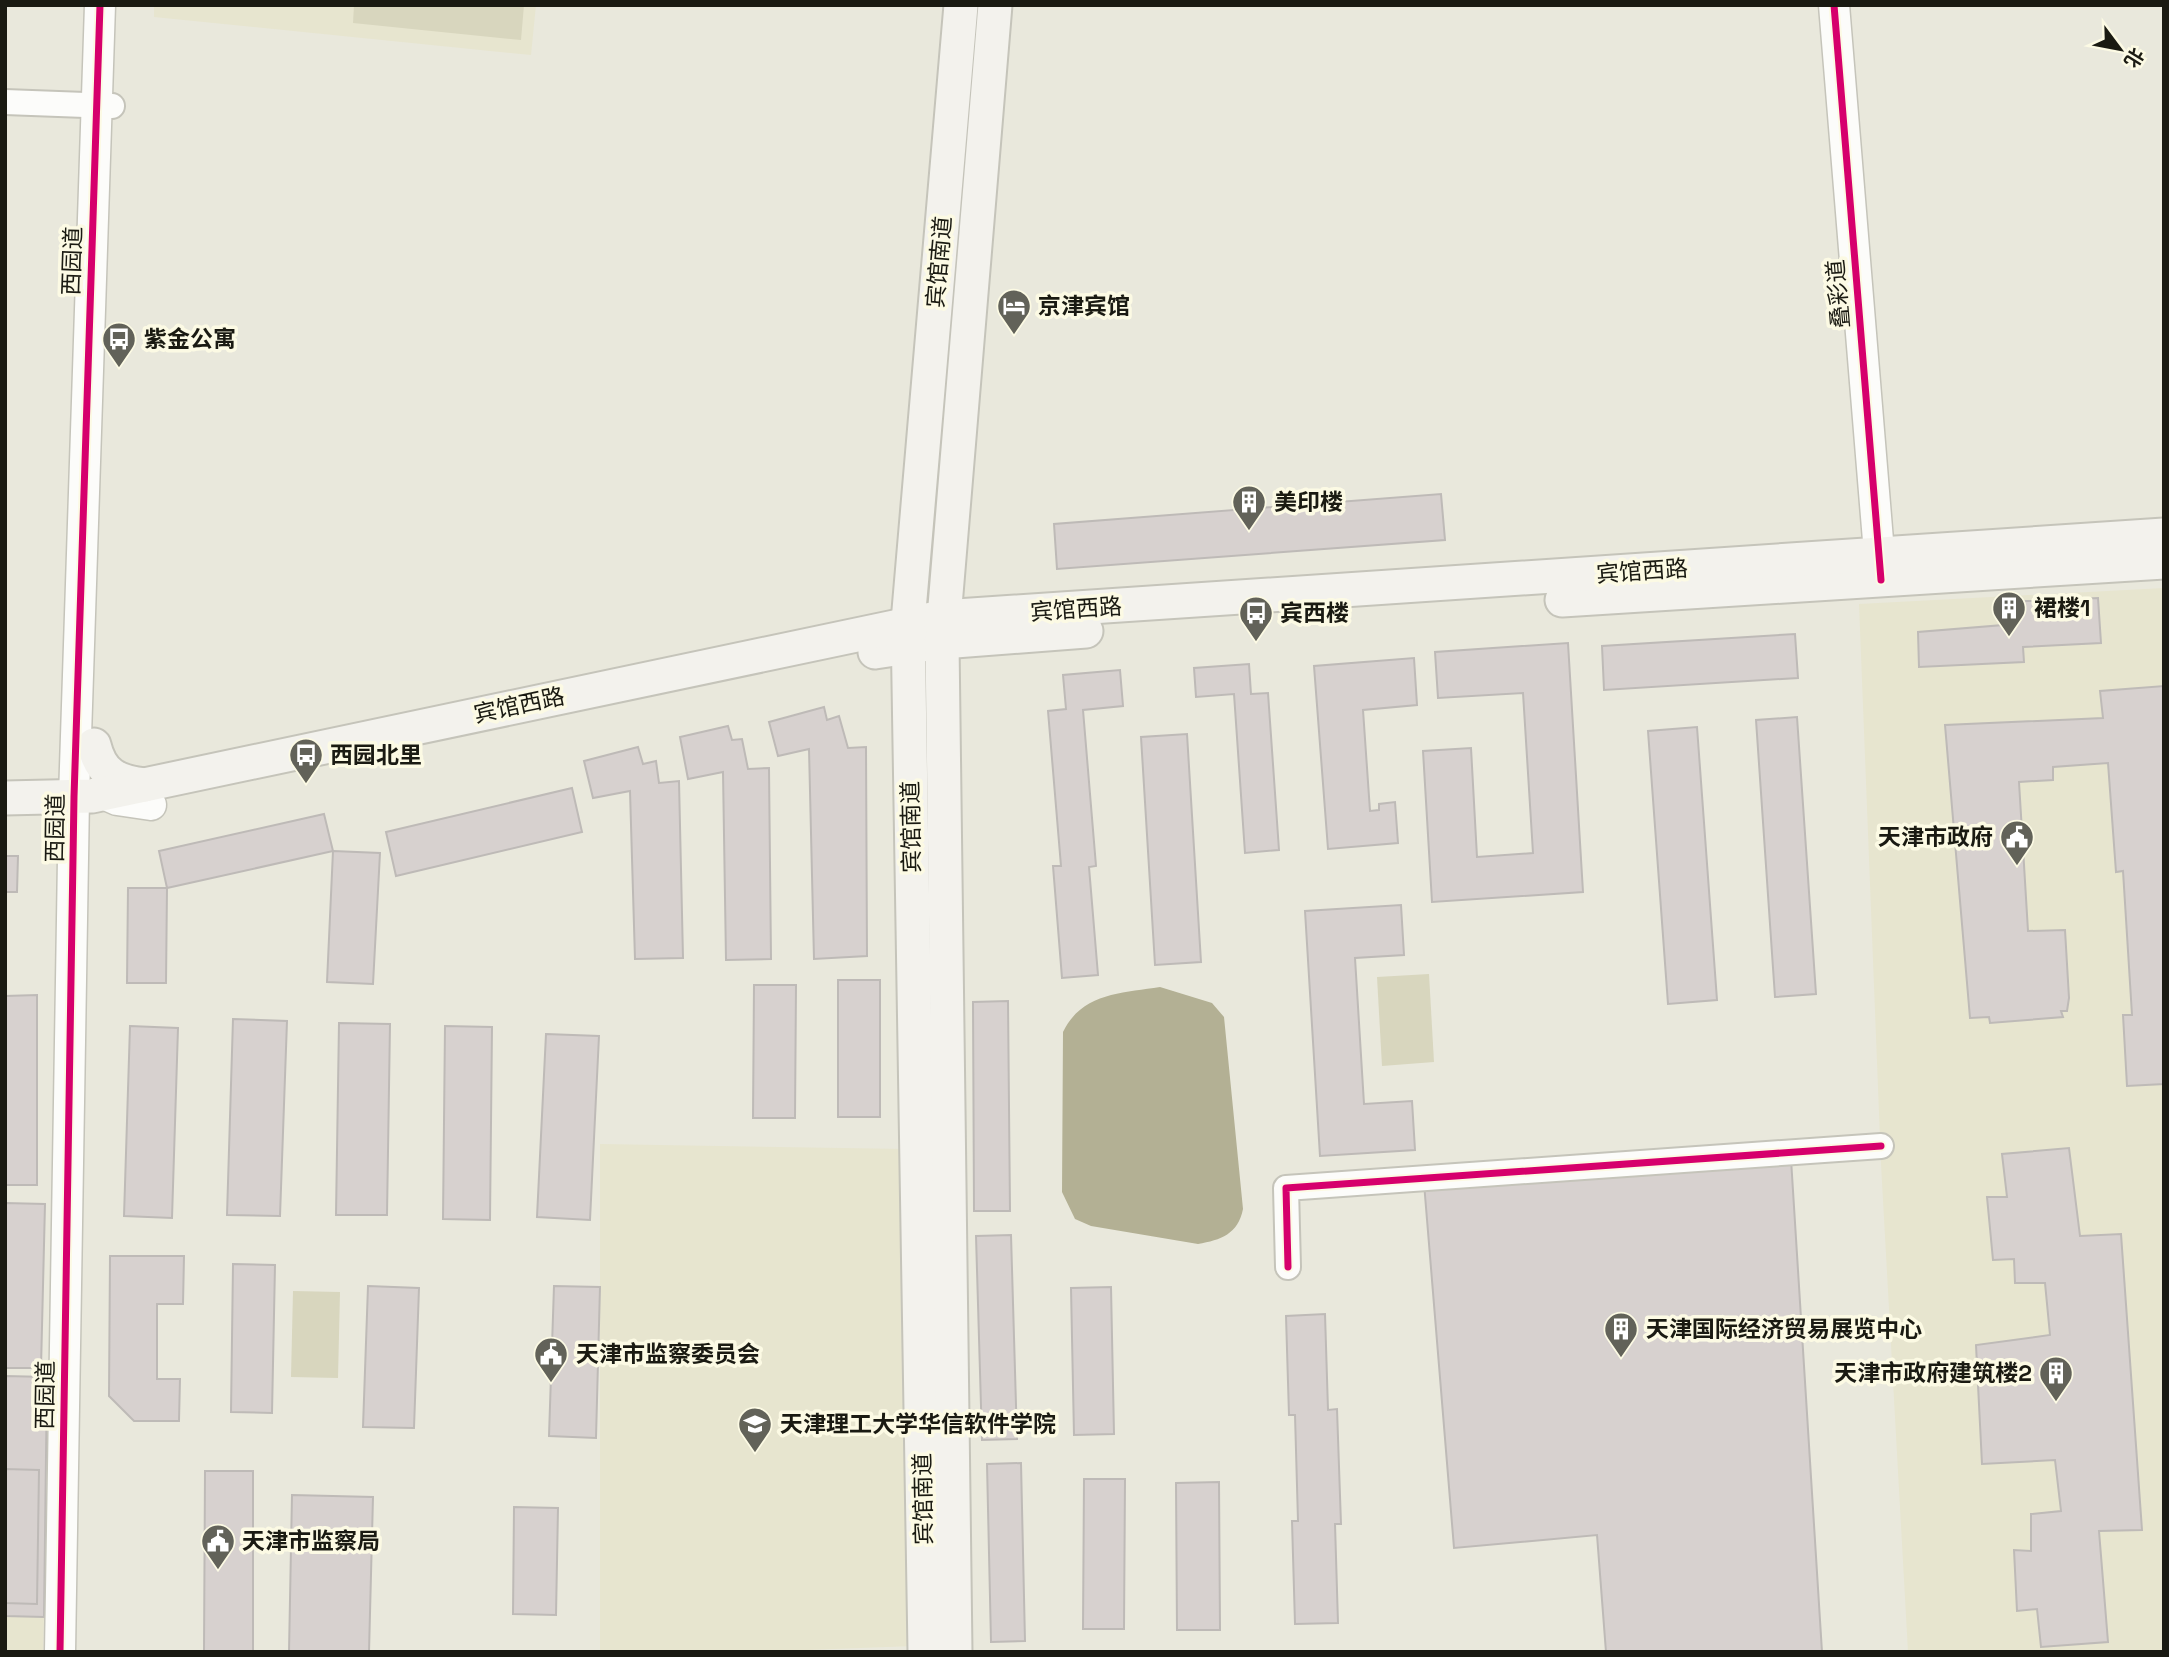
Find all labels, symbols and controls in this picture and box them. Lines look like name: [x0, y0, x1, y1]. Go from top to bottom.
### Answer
north arrow: [2085, 14, 2155, 84]
text: 北: [2118, 43, 2150, 72]
street label: 宾馆南道: [920, 215, 958, 309]
street label: 西园道: [56, 226, 88, 296]
street label: 叠彩道: [1820, 258, 1856, 330]
hotel icon: 京津宾馆: [995, 287, 1033, 336]
place label: 京津宾馆: [1038, 291, 1130, 321]
bus stop icon: 紫金公寓: [100, 320, 138, 369]
place label: 紫金公寓: [144, 324, 236, 354]
building icon: 美印楼: [1230, 483, 1268, 532]
place label: 美印楼: [1274, 487, 1343, 517]
street label: 宾馆西路: [1595, 553, 1689, 589]
building icon: 裙楼1: [1990, 589, 2028, 638]
street label: 宾馆西路: [1029, 591, 1123, 627]
place label: 裙楼1: [2034, 593, 2090, 623]
bus stop icon: 宾西楼: [1237, 594, 1275, 643]
place label: 宾西楼: [1280, 598, 1349, 628]
street label: 宾馆西路: [471, 681, 567, 729]
bus stop icon: 西园北里: [287, 736, 325, 785]
place label: 西园北里: [330, 740, 422, 770]
street label: 宾馆南道: [895, 781, 927, 873]
street label: 西园道: [39, 793, 71, 863]
public building icon: 天津市政府: [1998, 818, 2036, 867]
place label: 天津市政府: [1878, 822, 1993, 852]
building icon: 天津国际经济贸易展览中心: [1602, 1310, 1640, 1359]
place label: 天津国际经济贸易展览中心: [1646, 1314, 1922, 1344]
public building icon: 天津市监察委员会: [532, 1335, 570, 1384]
place label: 天津市监察委员会: [576, 1339, 760, 1369]
building icon: 天津市政府建筑楼2: [2037, 1354, 2075, 1403]
place label: 天津市政府建筑楼2: [1834, 1358, 2032, 1388]
street label: 西园道: [29, 1360, 61, 1430]
school or university icon: 天津理工大学华信软件学院: [736, 1405, 774, 1454]
place label: 天津理工大学华信软件学院: [780, 1409, 1056, 1439]
street label: 宾馆南道: [907, 1453, 939, 1545]
public building icon: 天津市监察局: [199, 1522, 237, 1571]
place label: 天津市监察局: [242, 1526, 380, 1556]

